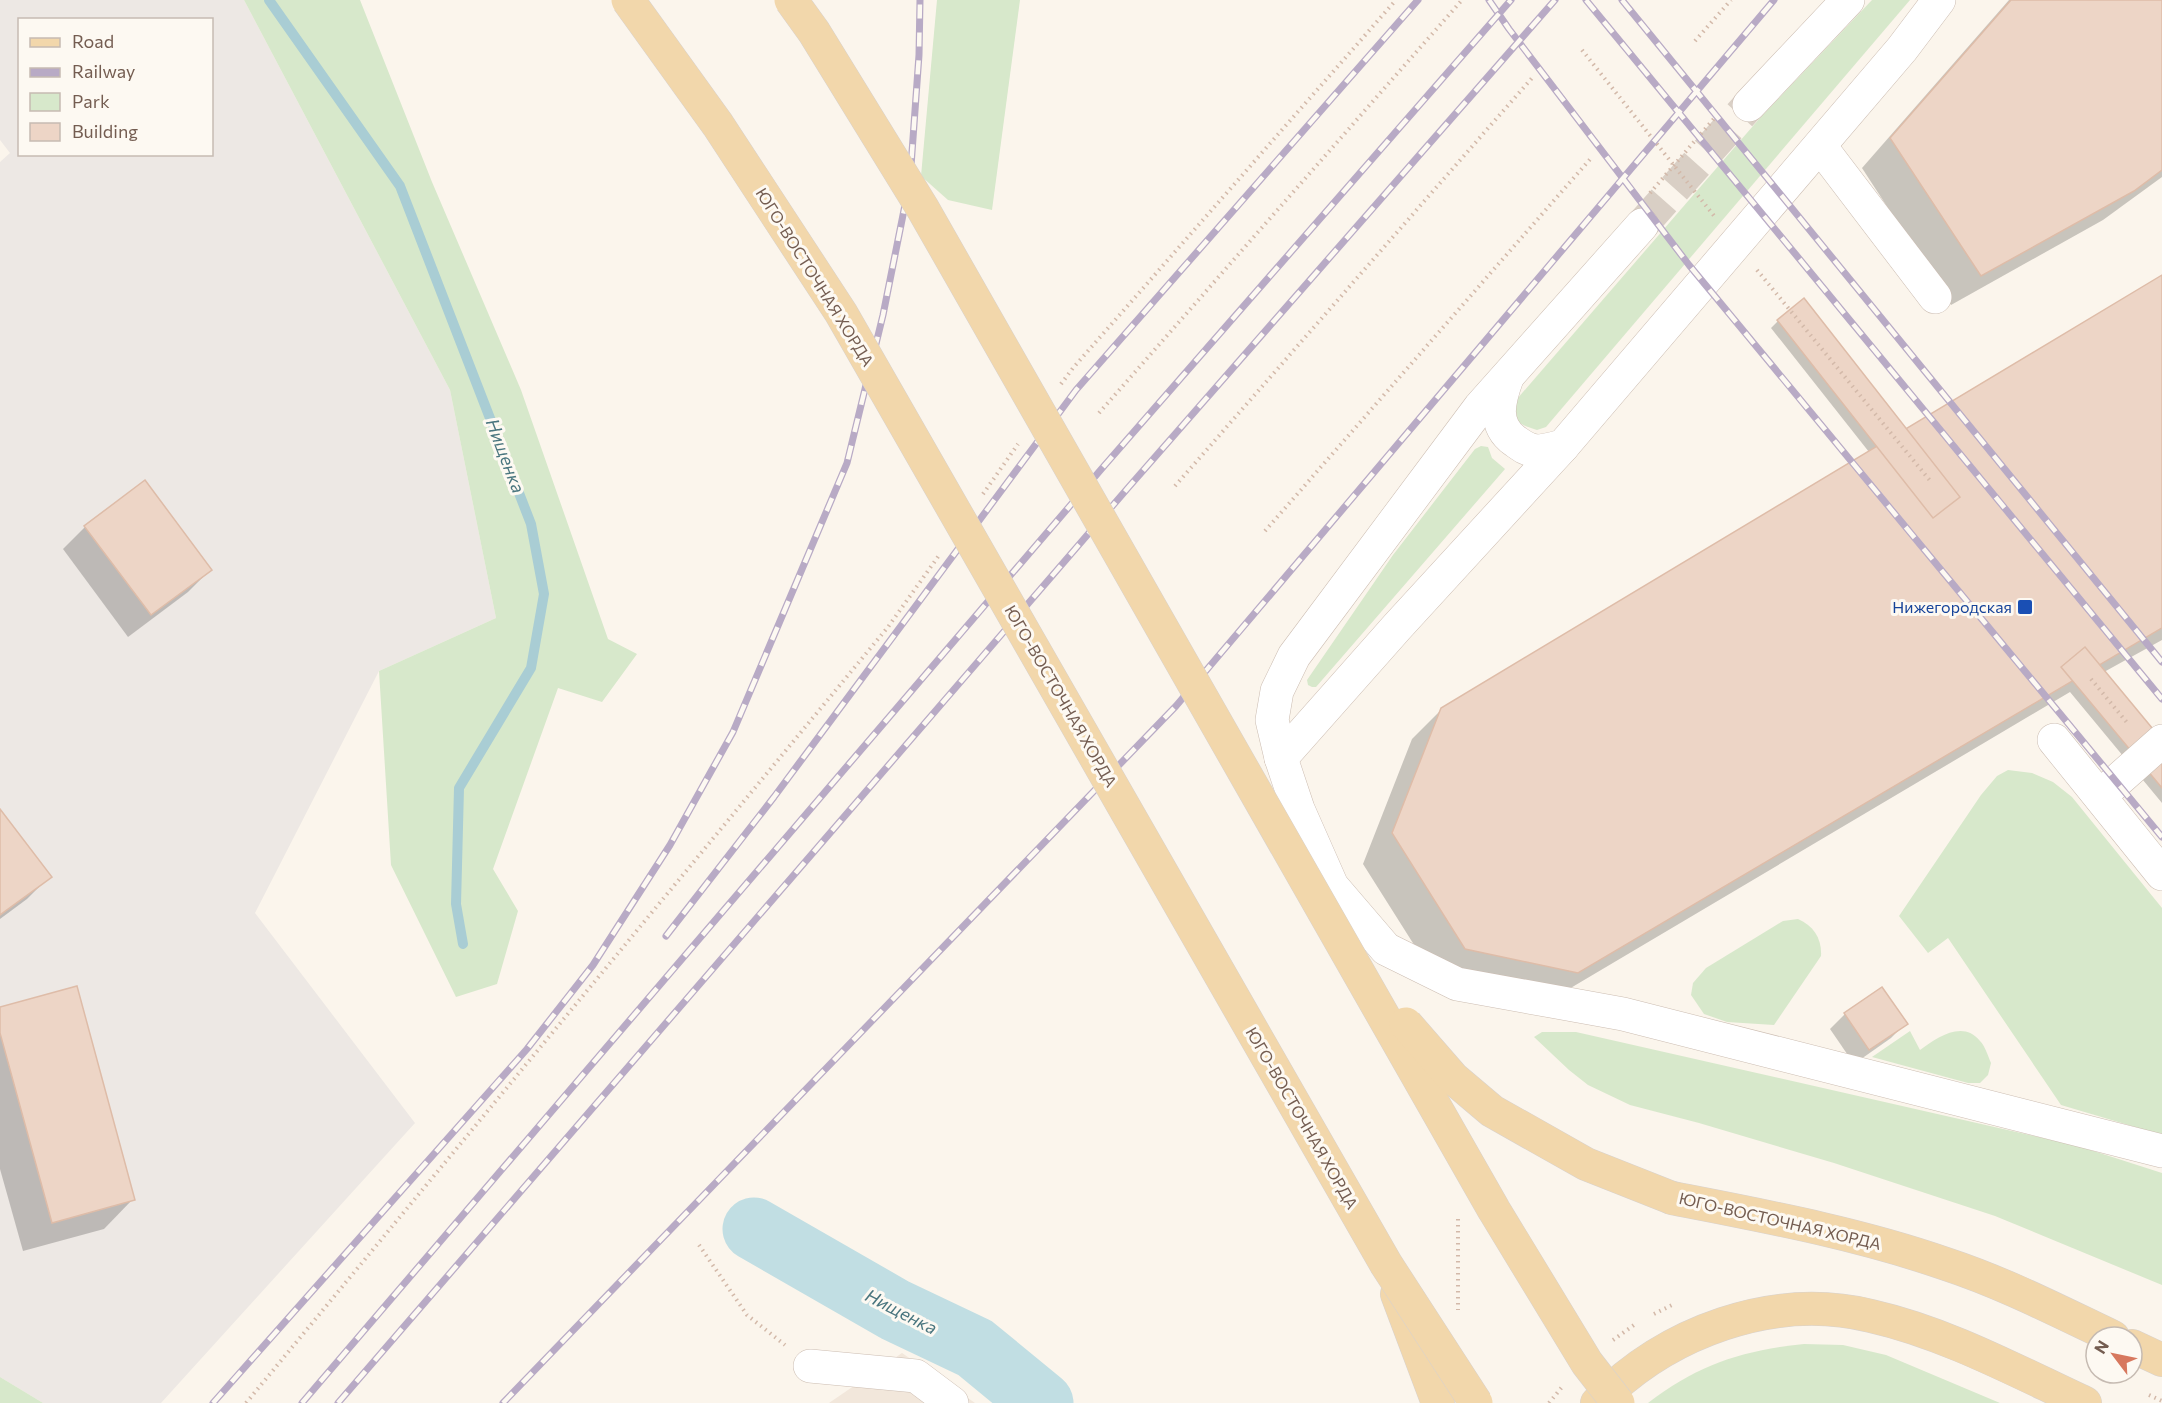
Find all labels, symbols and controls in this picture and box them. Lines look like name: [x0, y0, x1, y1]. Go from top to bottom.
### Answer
legend: [18, 18, 213, 156]
text: Road: [72, 30, 114, 52]
text: Railway: [72, 60, 135, 82]
text: Park: [72, 90, 110, 112]
text: Building: [72, 120, 138, 142]
street label: ЮГО-ВОСТОЧНАЯ ХОРДА: [753, 184, 878, 369]
water label: Нищенка: [482, 415, 530, 496]
place label: Нижегородская: [1892, 597, 2012, 616]
marker: Нижегородская: [2016, 598, 2034, 616]
street label: ЮГО-ВОСТОЧНАЯ ХОРДА: [1002, 601, 1121, 790]
street label: ЮГО-ВОСТОЧНАЯ ХОРДА: [1243, 1023, 1362, 1212]
street label: ЮГО-ВОСТОЧНАЯ ХОРДА: [1677, 1188, 1883, 1253]
water label: Нищенка: [862, 1284, 941, 1339]
north arrow: [2084, 1325, 2144, 1385]
text: N: [2090, 1337, 2112, 1357]

